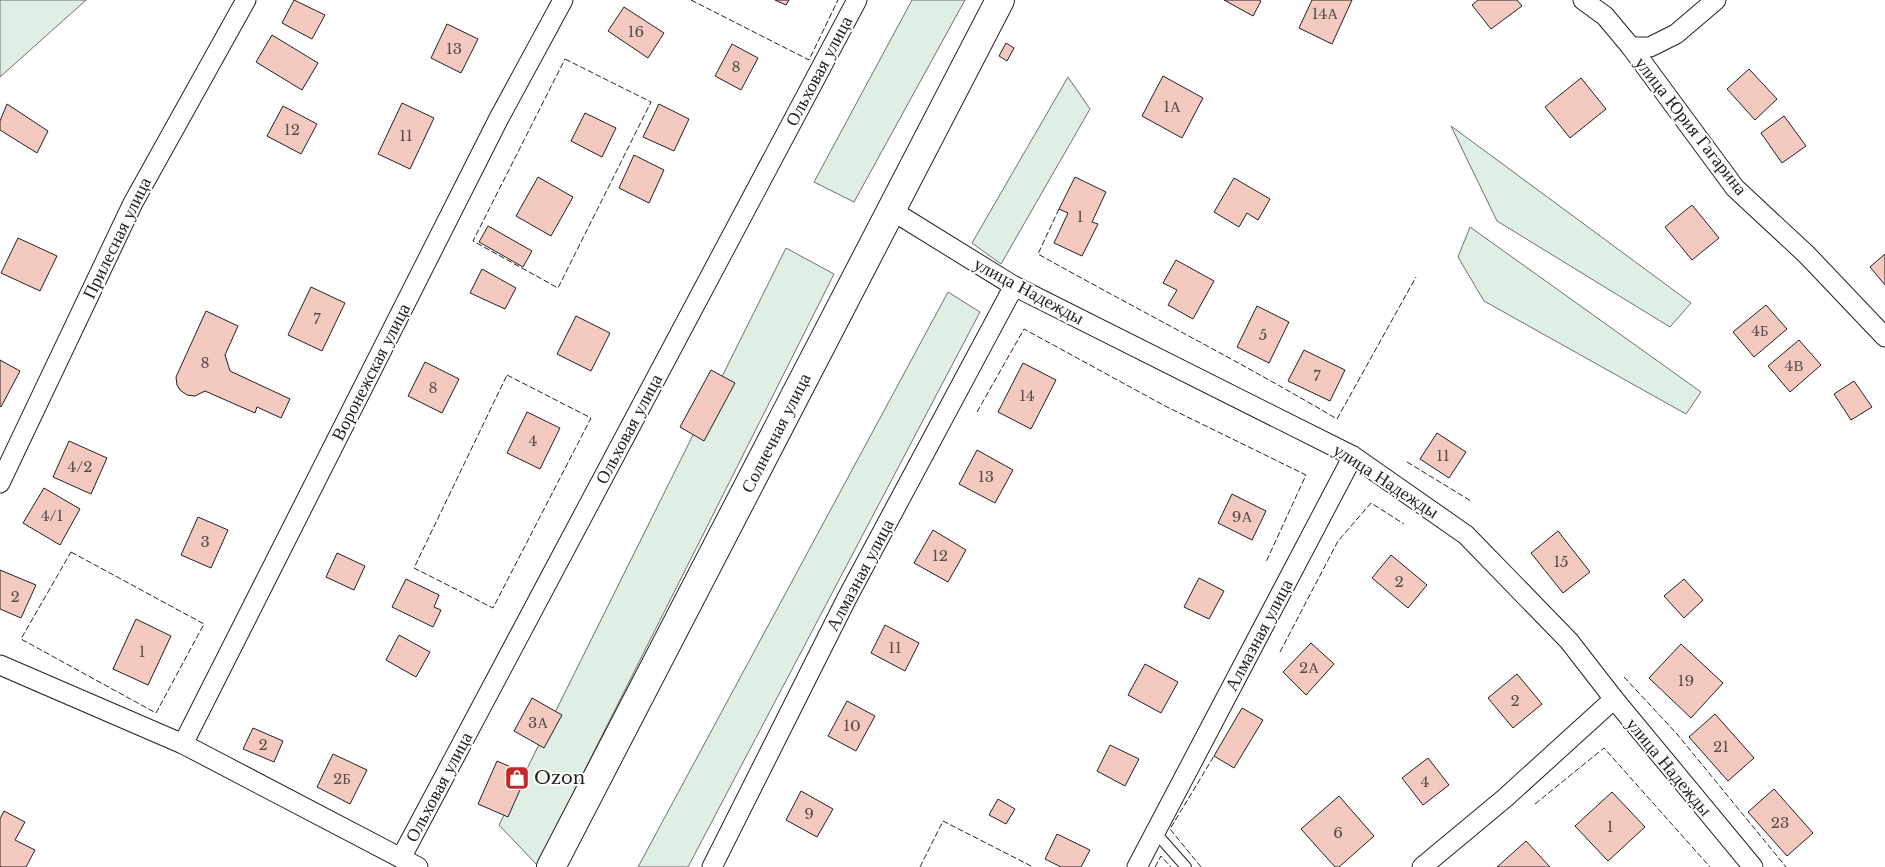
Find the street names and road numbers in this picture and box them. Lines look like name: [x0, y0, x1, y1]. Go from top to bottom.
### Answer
street label: Ольховая улица: [781, 12, 857, 130]
street label: улица Юрия Гагарина: [1630, 52, 1752, 200]
street label: Прилесная улица: [78, 174, 156, 302]
street label: улица Надежды: [970, 253, 1088, 329]
street label: Воронежская улица: [327, 300, 415, 444]
street label: Солнечная улица: [736, 369, 816, 497]
street label: Ольховая улица: [591, 370, 667, 488]
street label: улица Надежды: [1329, 439, 1443, 523]
street label: Алмазная улица: [821, 515, 899, 635]
street label: Алмазная улица: [1220, 575, 1298, 695]
street label: улица Надежды: [1622, 713, 1716, 821]
street label: Ольховая улица: [401, 728, 477, 846]

